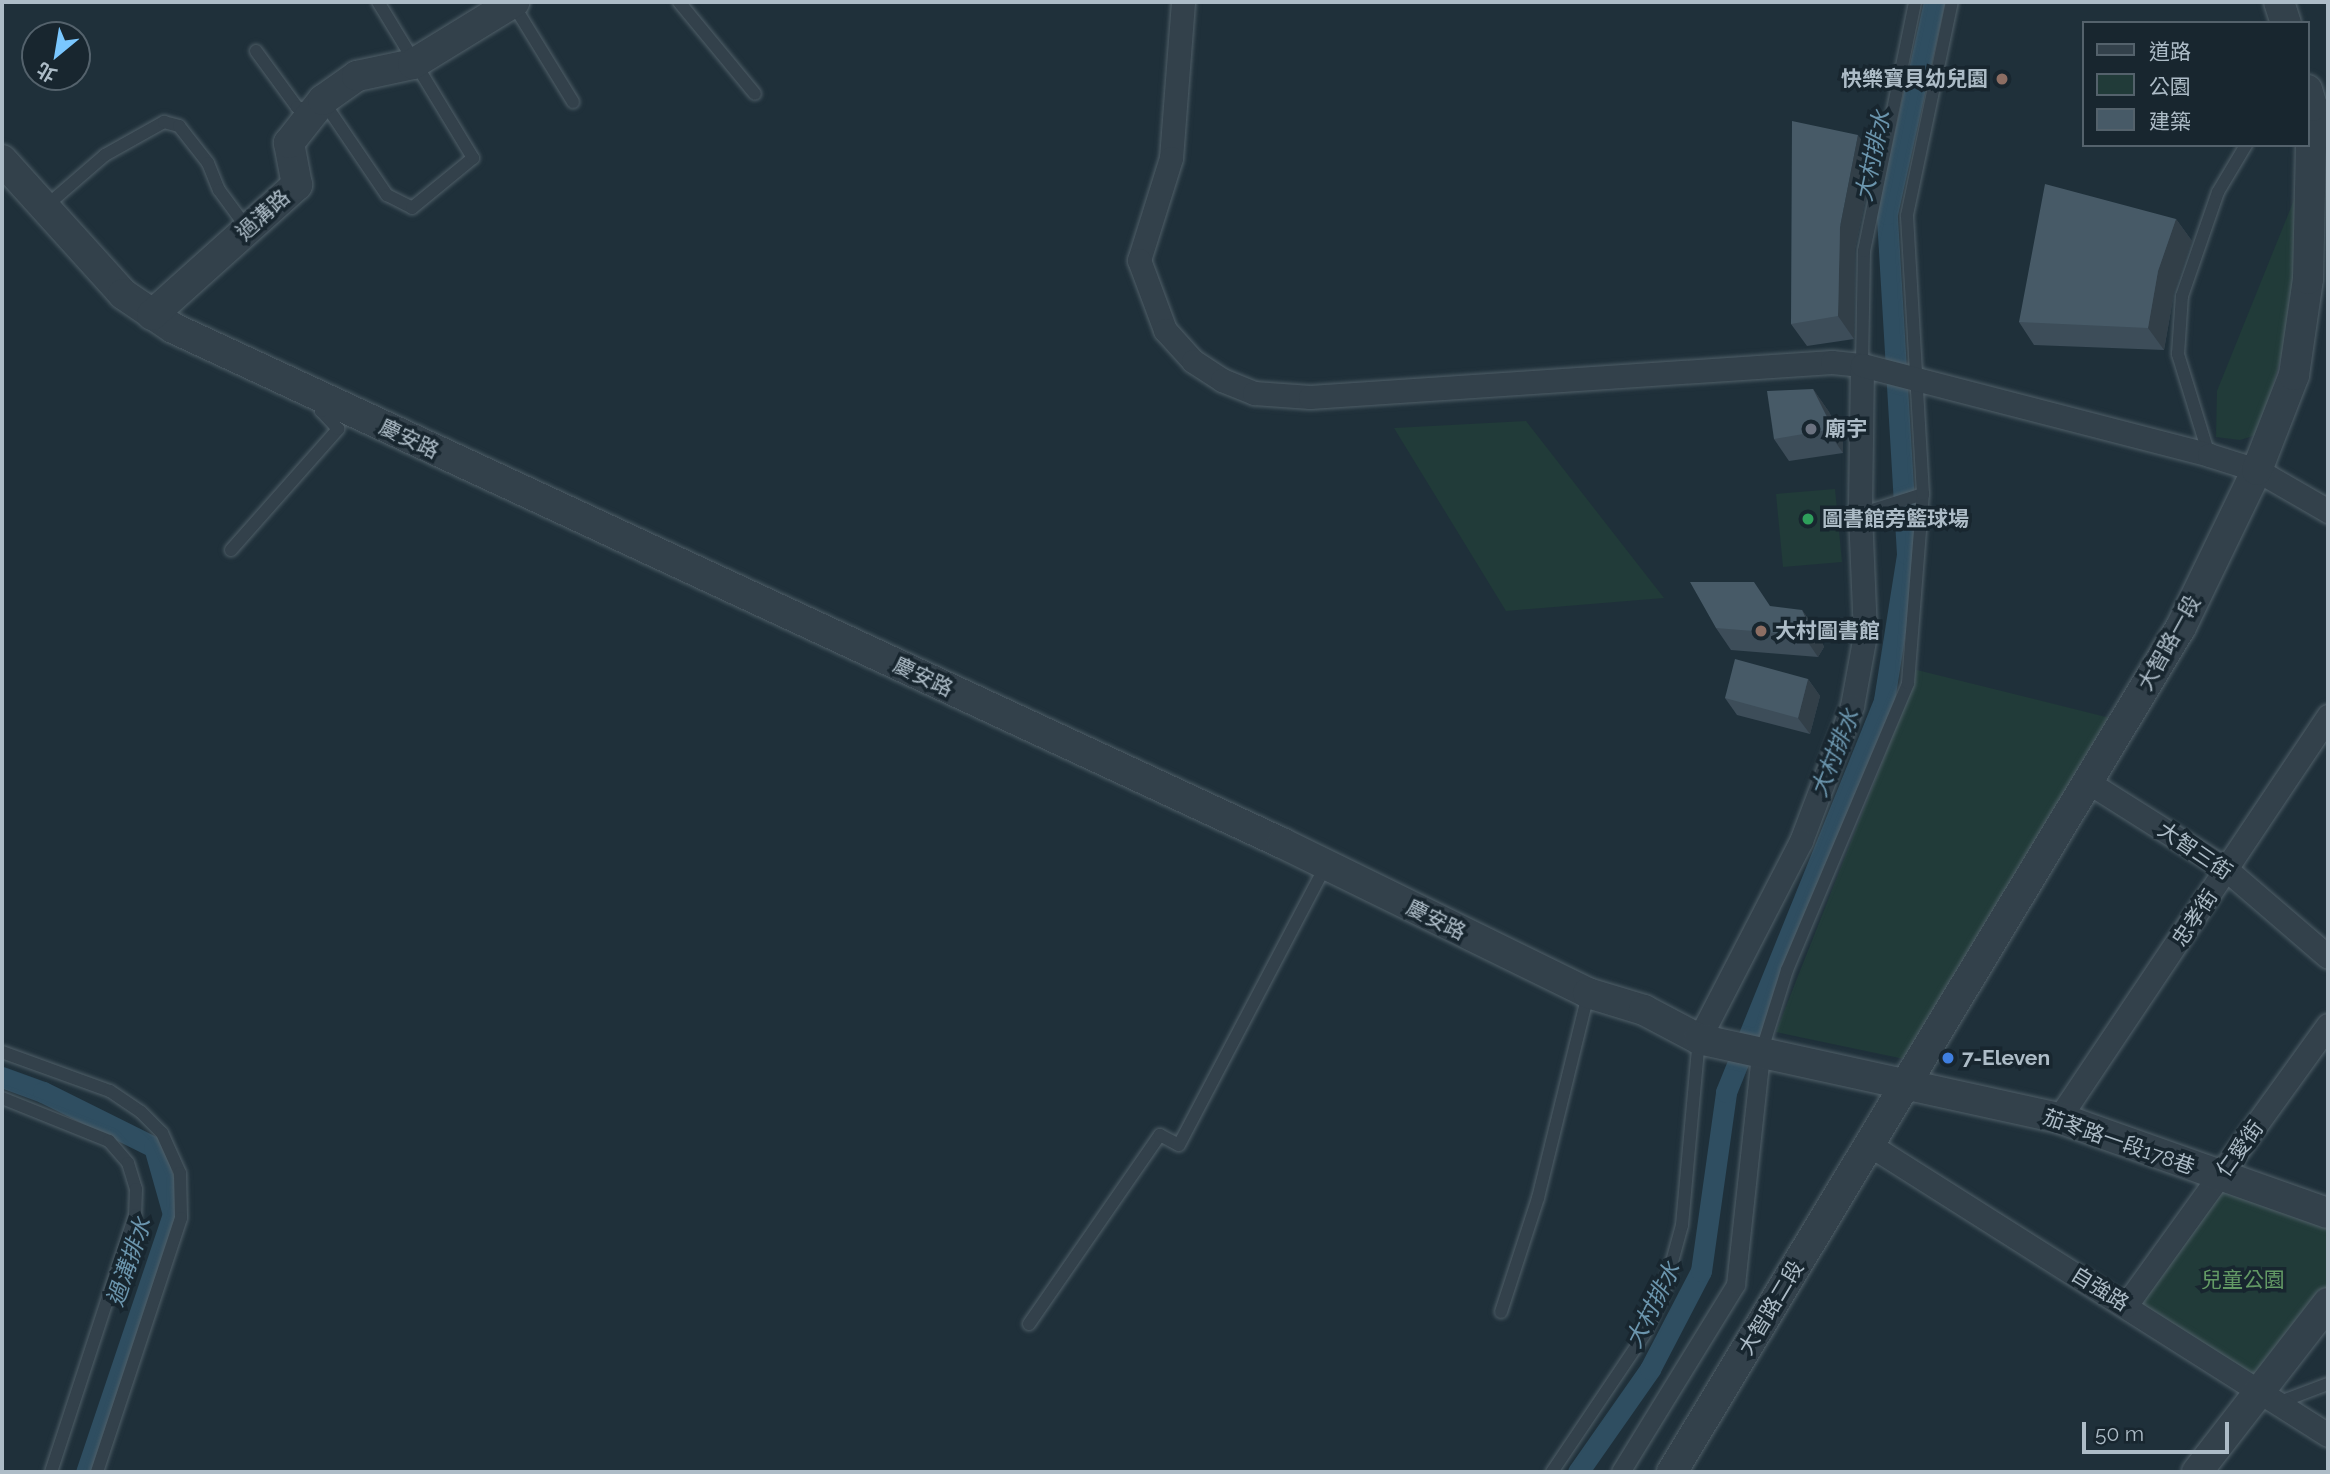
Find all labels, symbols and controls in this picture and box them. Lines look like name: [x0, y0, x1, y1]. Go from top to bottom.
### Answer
north arrow: [21, 21, 91, 91]
legend: [2082, 21, 2309, 147]
text: 道路: [2149, 39, 2191, 64]
text: 北: [33, 58, 60, 87]
place label: 快樂寶貝幼兒園: [1841, 66, 1988, 92]
marker: 快樂寶貝幼兒園: [1994, 71, 2010, 87]
text: 公園: [2149, 74, 2191, 99]
water label: 大村排水: [1850, 108, 1896, 204]
text: 建築: [2149, 109, 2191, 134]
street label: 過溝路: [231, 185, 295, 245]
street label: 慶安路: [375, 414, 443, 464]
place label: 廟宇: [1825, 416, 1867, 442]
marker: 廟宇: [1803, 421, 1819, 437]
place label: 圖書館旁籃球場: [1822, 506, 1969, 532]
marker: 圖書館旁籃球場: [1800, 511, 1816, 527]
street label: 大智路一段: [2133, 591, 2205, 695]
place label: 大村圖書館: [1775, 618, 1880, 644]
marker: 大村圖書館: [1753, 623, 1769, 639]
street label: 慶安路: [889, 652, 957, 702]
water label: 大村排水: [1805, 705, 1865, 801]
street label: 大智三街: [2153, 817, 2237, 885]
street label: 忠孝街: [2167, 885, 2223, 951]
street label: 慶安路: [1402, 895, 1470, 945]
place label: 7-Eleven: [1962, 1045, 2050, 1071]
marker: 7-Eleven: [1940, 1050, 1956, 1066]
street label: 茄苳路一段178巷: [2040, 1104, 2198, 1180]
street label: 仁愛街: [2211, 1116, 2269, 1182]
water label: 過溝排水: [101, 1214, 157, 1310]
street label: 大智路二段: [1733, 1257, 1809, 1359]
water label: 大村排水: [1620, 1258, 1686, 1352]
street label: 自強路: [2067, 1262, 2133, 1316]
park label: 兒童公園: [2201, 1267, 2285, 1293]
scale bar: [2085, 1408, 2232, 1452]
text: 50 m: [2095, 1421, 2144, 1446]

